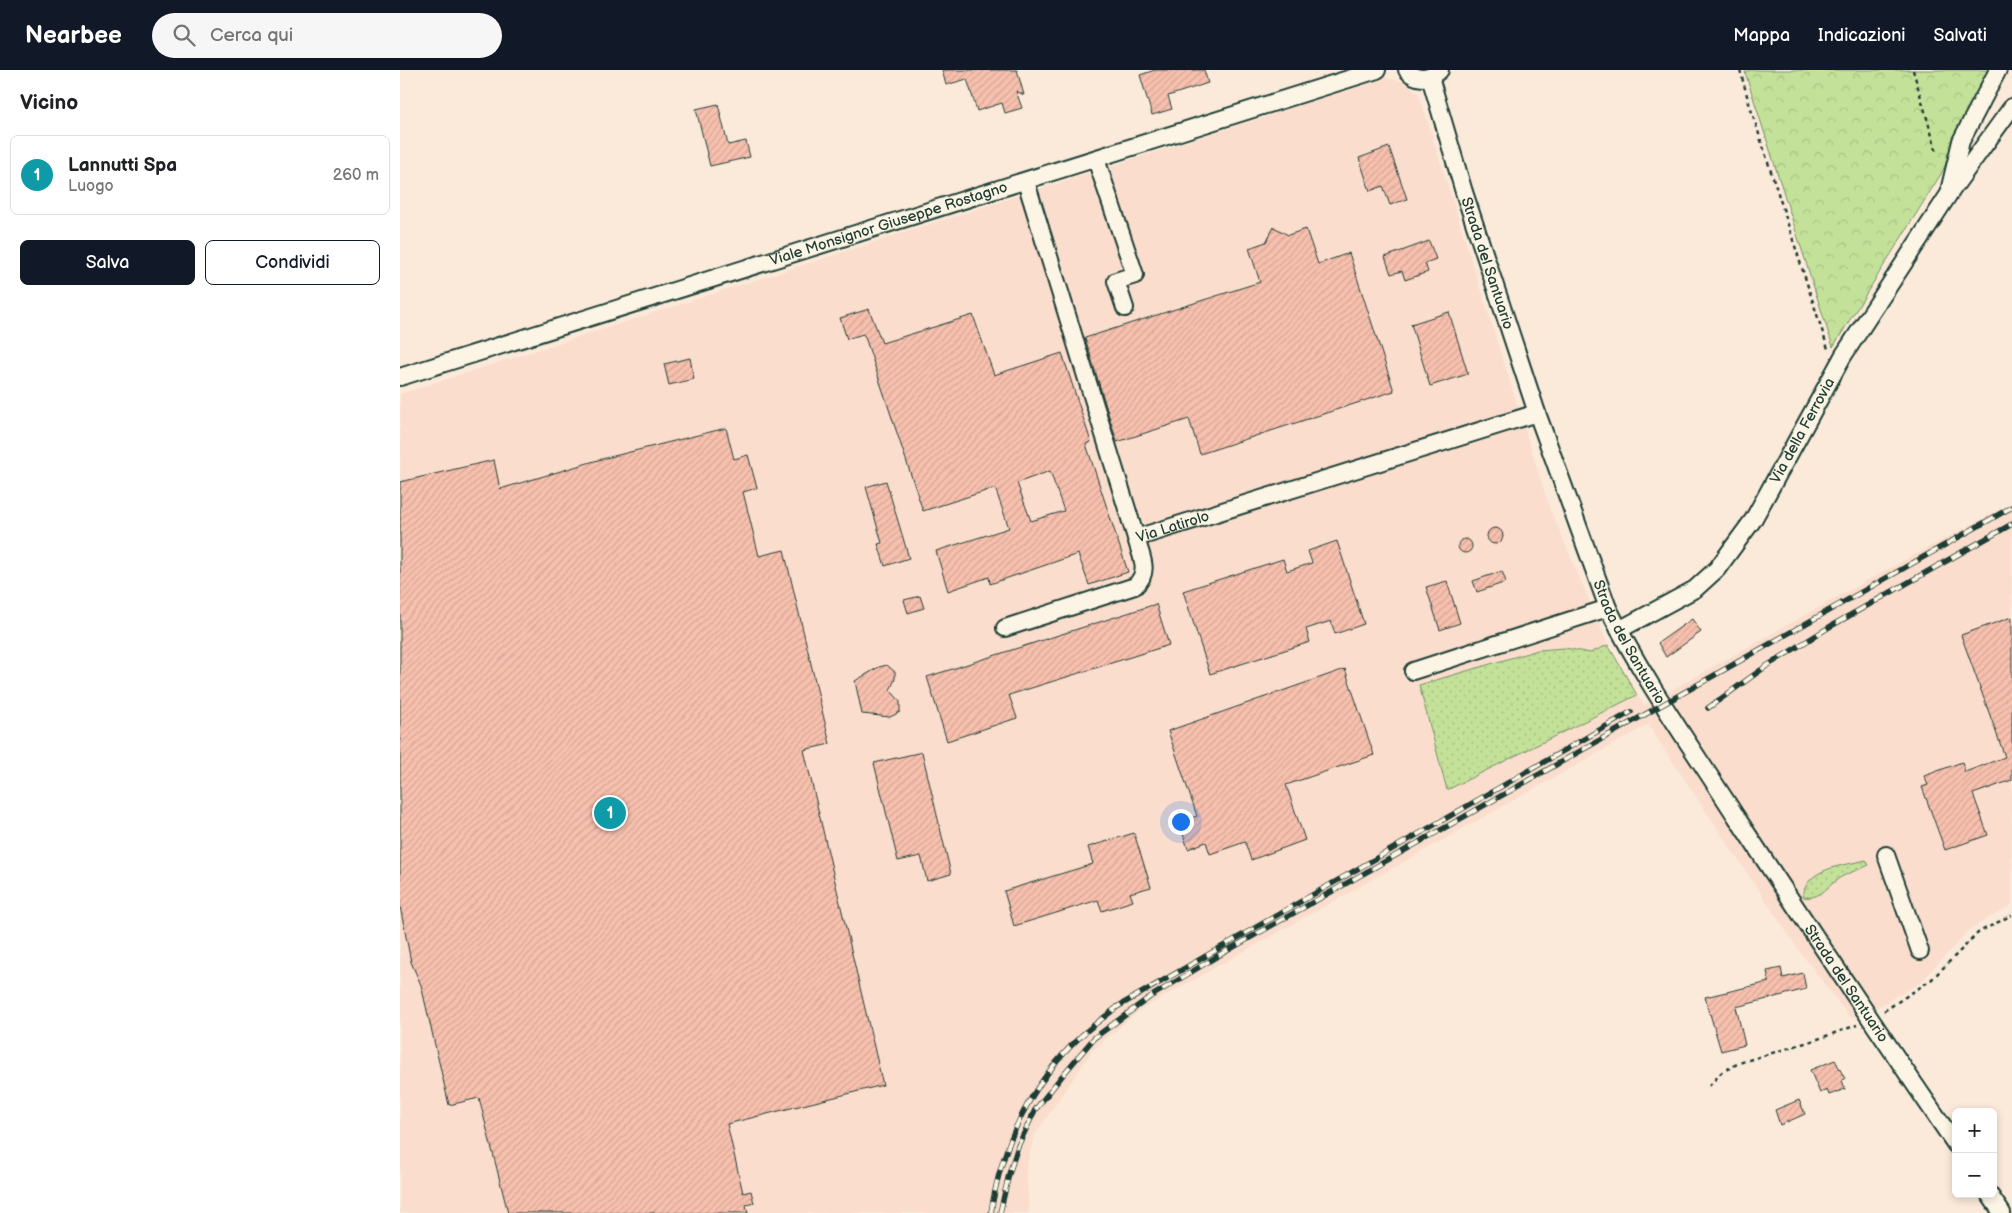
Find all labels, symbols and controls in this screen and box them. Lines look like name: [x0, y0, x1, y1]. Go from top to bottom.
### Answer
search box: [152, 13, 502, 58]
text: Nearbee: [25, 21, 122, 50]
icon: search: [170, 21, 198, 49]
text: Cerca qui: [210, 24, 293, 47]
text: Mappa: [1733, 25, 1790, 46]
text: Indicazioni: [1818, 25, 1906, 46]
text: Salvati: [1934, 25, 1987, 46]
text: Vicino: [20, 90, 78, 115]
text: Lannutti Spa: [68, 154, 177, 177]
text: 1: [34, 166, 40, 185]
text: 260 m: [333, 166, 379, 185]
text: Luogo: [68, 177, 114, 196]
street label: Viale Monsignor Giuseppe Rostagno: [767, 178, 1010, 270]
street label: Strada del Santuario: [1456, 195, 1518, 332]
button: Salva: [20, 240, 195, 285]
button: Condividi: [205, 240, 380, 285]
street label: Via della Ferrovia: [1766, 375, 1839, 487]
street label: Via Latirolo: [1134, 507, 1212, 547]
street label: Strada del Santuario: [1589, 577, 1669, 708]
pin: 1: [594, 794, 626, 832]
your location: [1168, 809, 1194, 835]
street label: Strada del Santuario: [1800, 921, 1892, 1046]
map controls: [1952, 1108, 1997, 1198]
button: +: [1952, 1108, 1997, 1153]
button: −: [1952, 1153, 1997, 1198]

